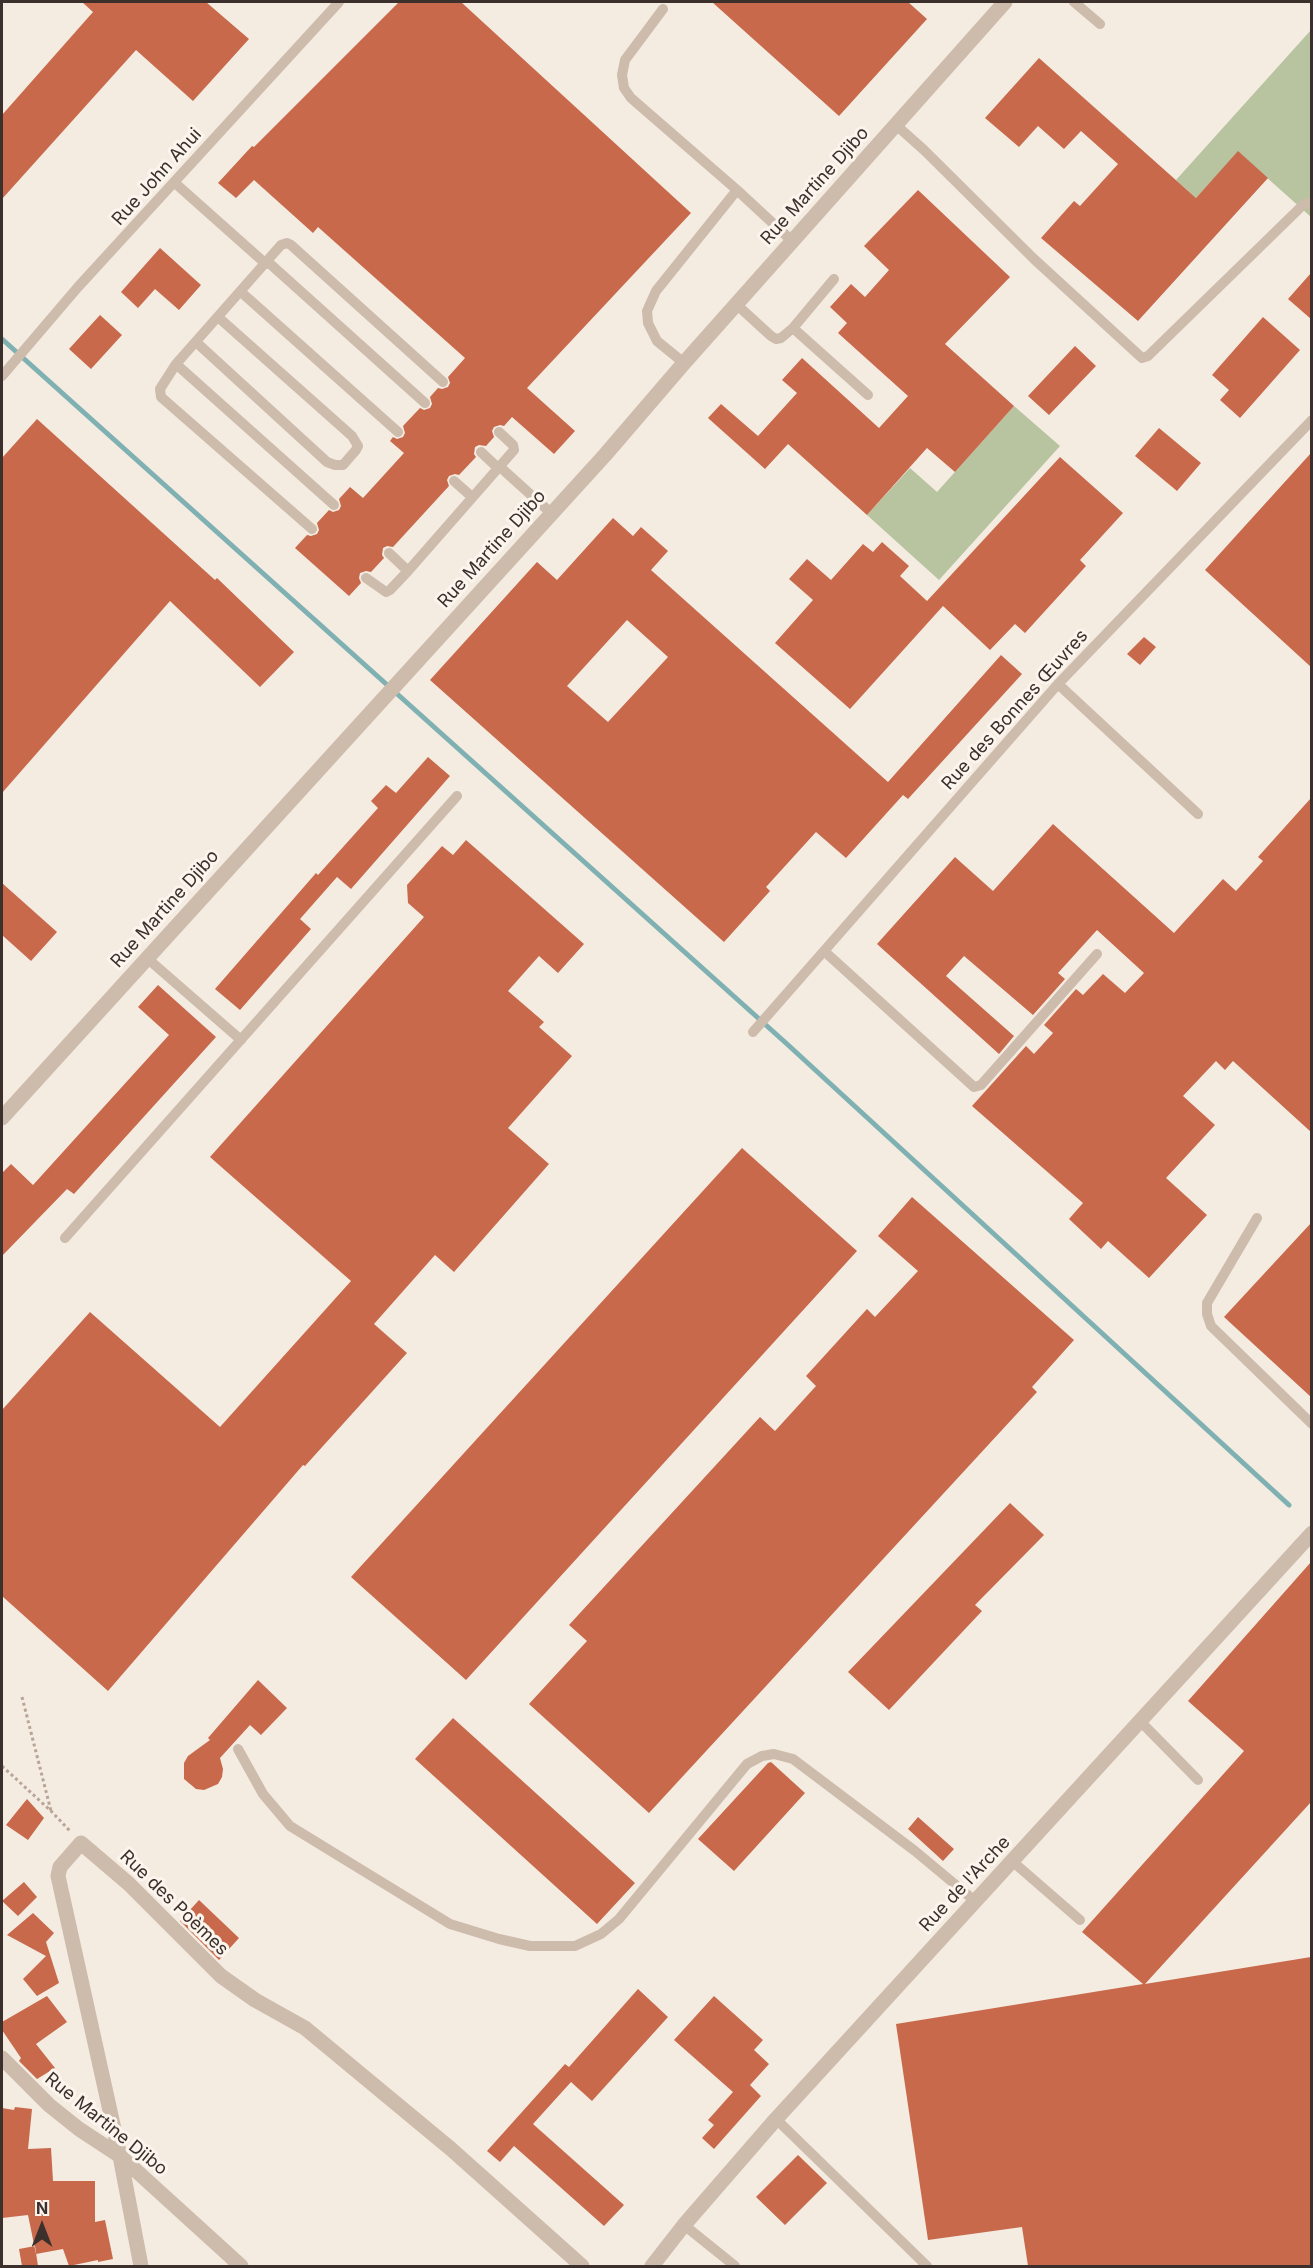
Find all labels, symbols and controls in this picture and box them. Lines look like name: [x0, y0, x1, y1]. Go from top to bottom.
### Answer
street label: Rue Martine Djibo: [756, 123, 874, 249]
street label: Rue John Ahui: [108, 124, 206, 230]
street label: Rue Martine Djibo: [433, 486, 551, 612]
street label: Rue des Bonnes Œuvres: [937, 625, 1093, 795]
street label: Rue Martine Djibo: [106, 846, 224, 972]
street label: Rue de l'Arche: [915, 1832, 1015, 1936]
street label: Rue des Poèmes: [115, 1846, 233, 1960]
street label: Rue Martine Djibo: [40, 2068, 172, 2180]
north arrow: [12, 2196, 72, 2256]
text: N: [36, 2198, 48, 2218]

